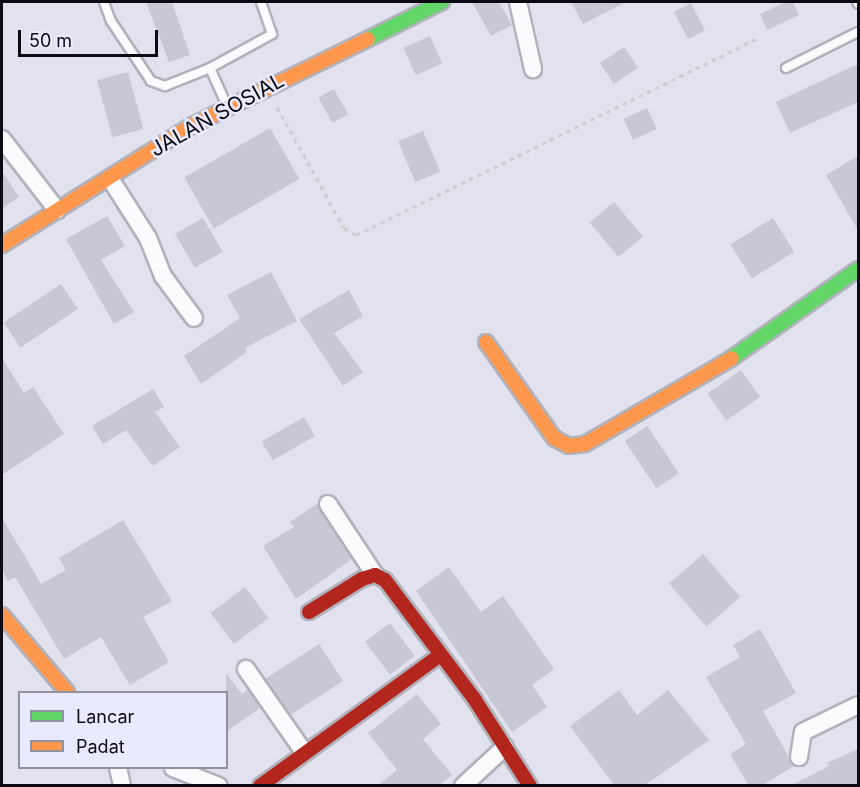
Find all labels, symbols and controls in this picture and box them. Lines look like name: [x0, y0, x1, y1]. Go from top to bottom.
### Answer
scale bar: [21, 18, 160, 56]
text: 50 m: [29, 30, 72, 51]
street label: JALAN SOSIAL: [146, 68, 288, 162]
legend: [18, 691, 228, 769]
text: Lancar: [76, 706, 134, 727]
text: Padat: [76, 736, 125, 757]

